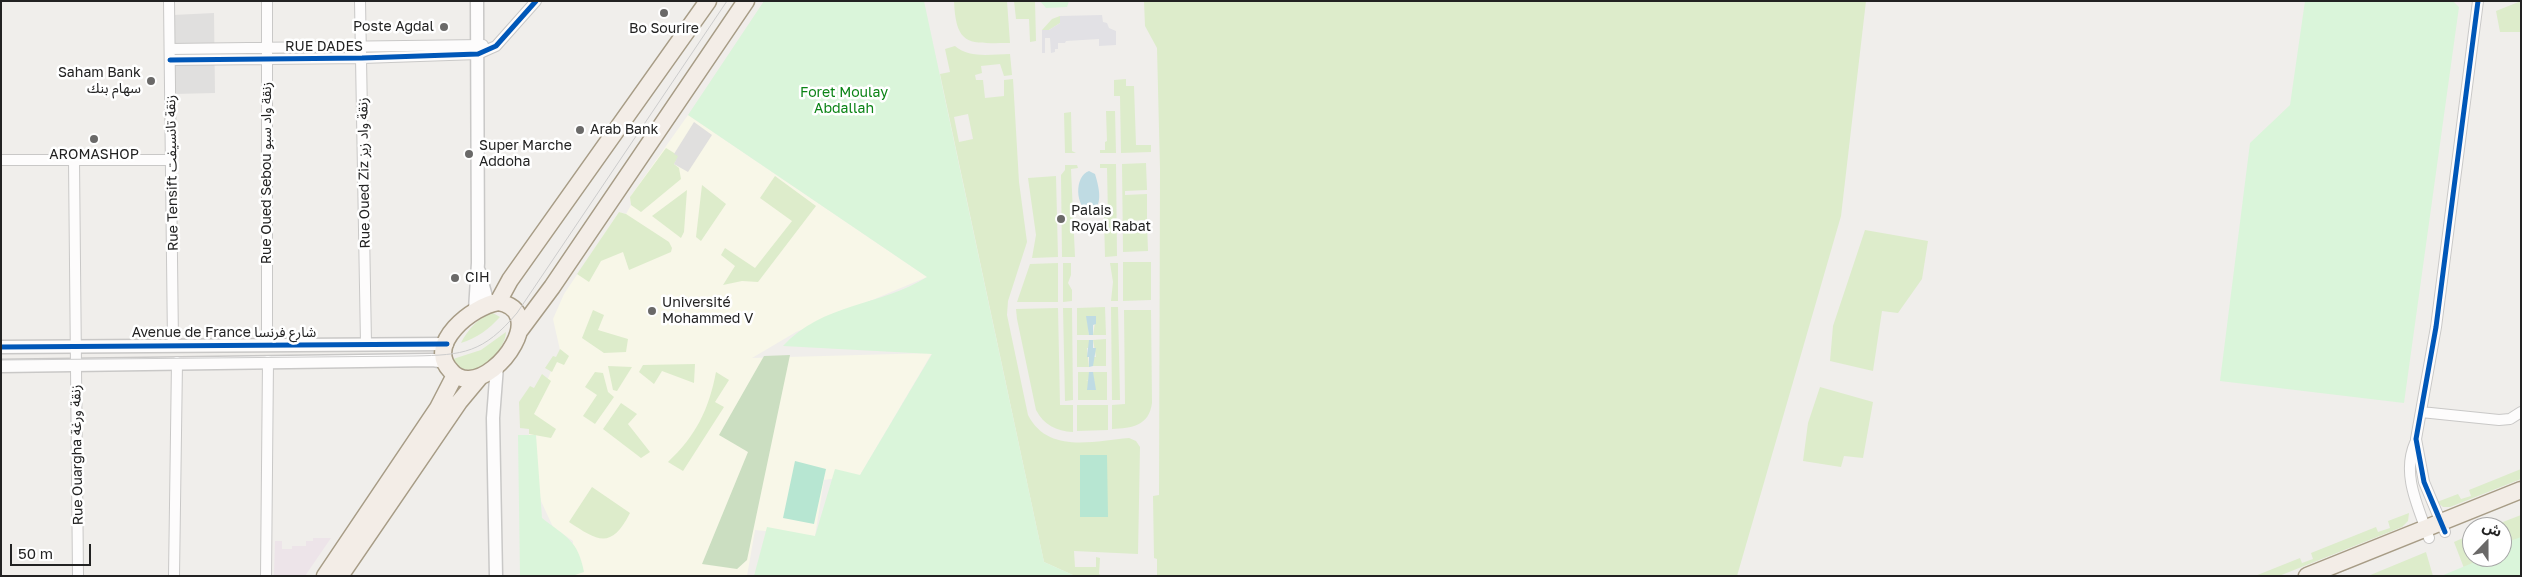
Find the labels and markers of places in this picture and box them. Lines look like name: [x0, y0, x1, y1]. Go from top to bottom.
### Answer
marker: Bo Sourire: [658, 7, 670, 19]
place label: Poste Agdal: [353, 19, 434, 35]
marker: Poste Agdal: [438, 21, 450, 33]
place label: Bo Sourire: [629, 21, 699, 37]
place label: Saham Bank سهام بنك: [58, 65, 141, 98]
marker: Saham Bank سهام بنك: [145, 75, 157, 87]
place label: Arab Bank: [590, 122, 659, 138]
marker: Arab Bank: [574, 124, 586, 136]
marker: AROMASHOP: [88, 133, 100, 145]
place label: Super Marche Addoha: [479, 138, 572, 170]
place label: AROMASHOP: [49, 147, 139, 163]
marker: Super Marche Addoha: [463, 148, 475, 160]
place label: Palais Royal Rabat: [1071, 203, 1151, 236]
marker: Palais Royal Rabat: [1055, 213, 1067, 225]
place label: CIH: [465, 270, 490, 286]
marker: CIH: [449, 272, 461, 284]
place label: Université Mohammed V: [662, 295, 753, 328]
marker: Université Mohammed V: [646, 305, 658, 317]

